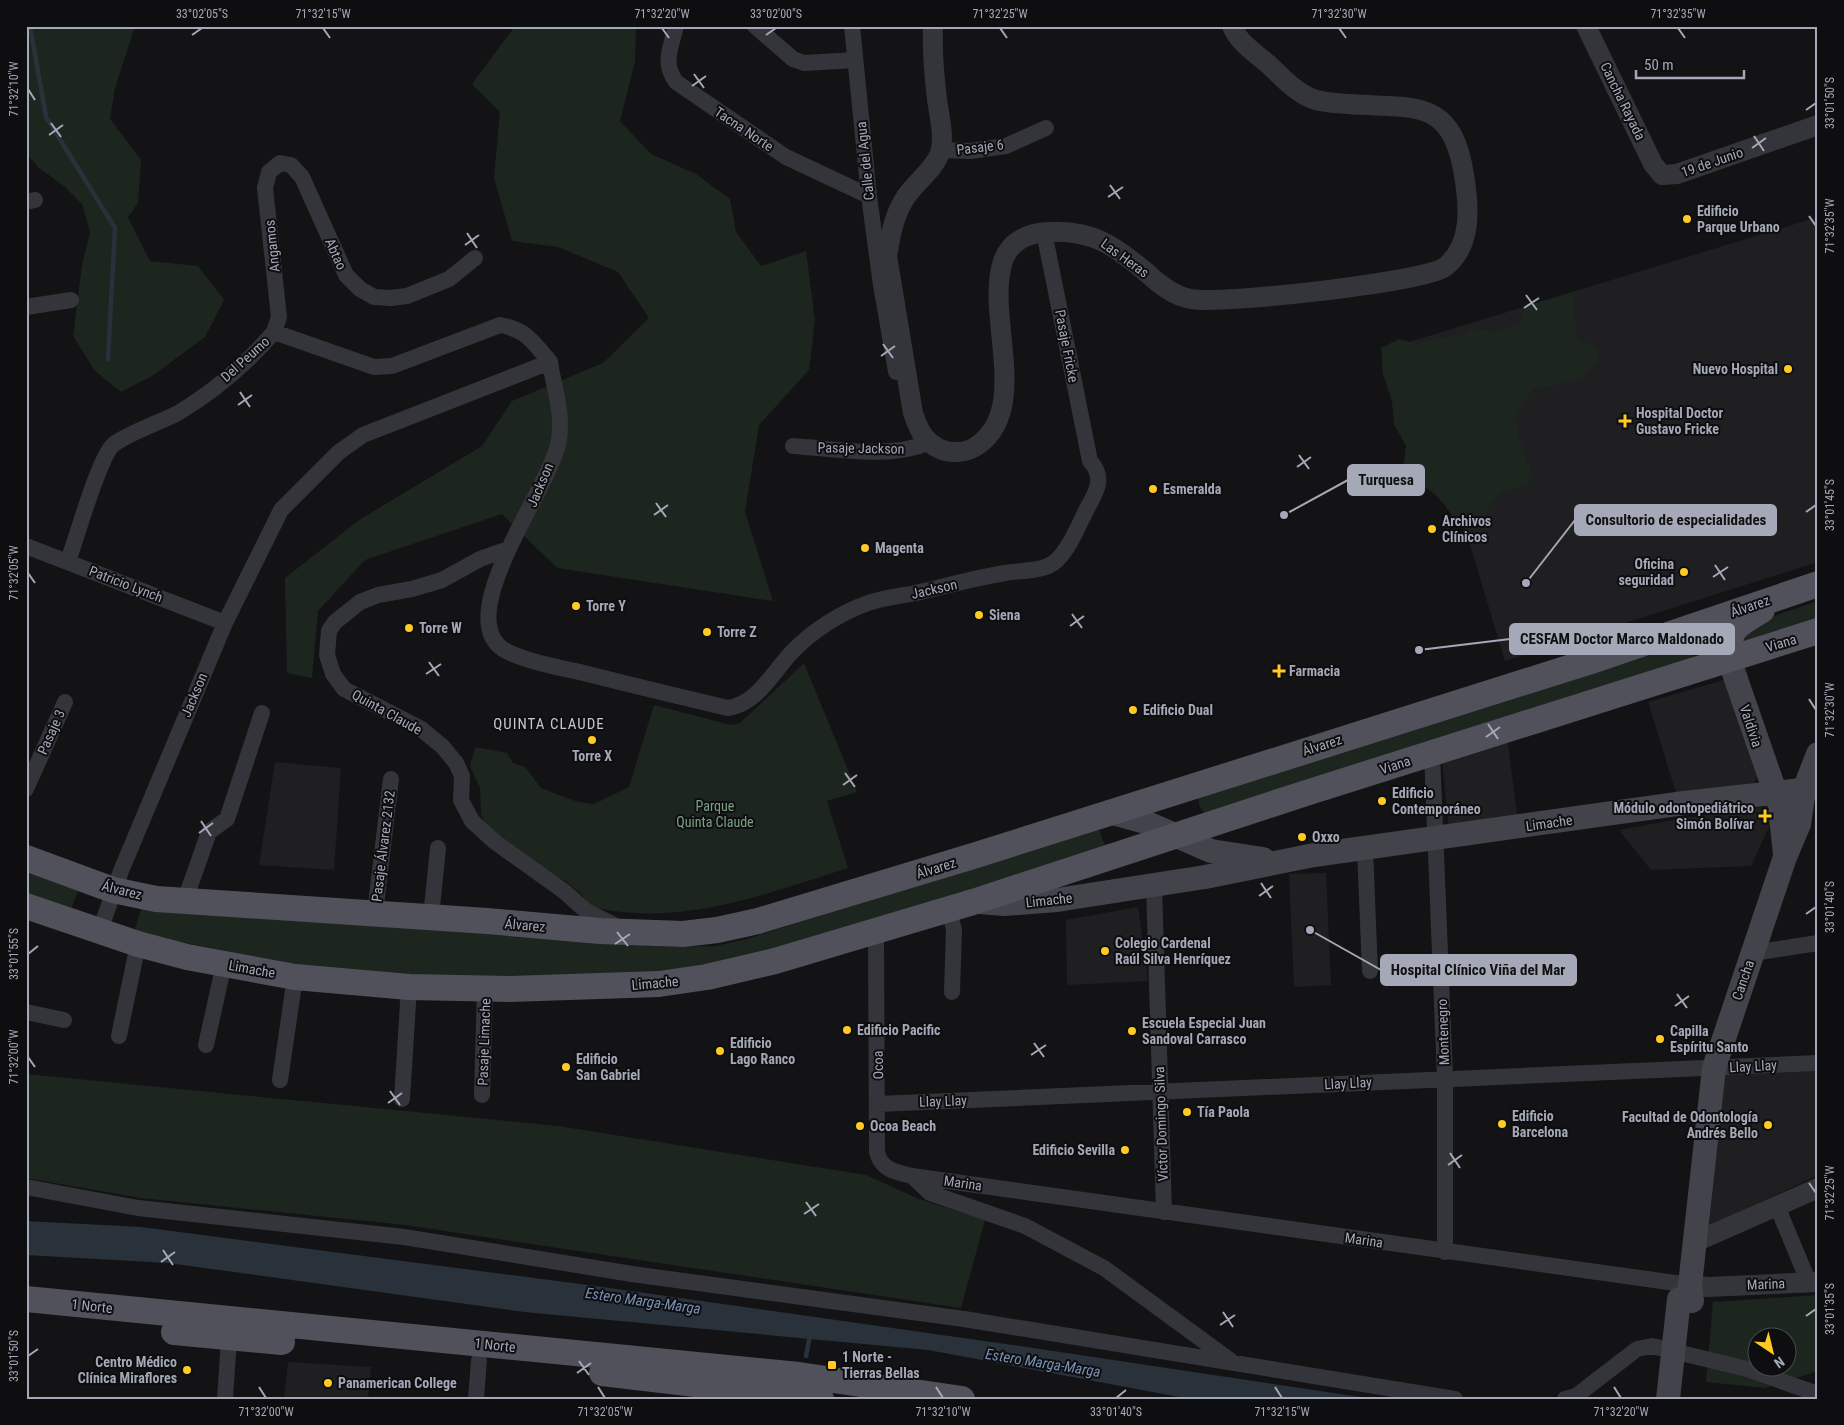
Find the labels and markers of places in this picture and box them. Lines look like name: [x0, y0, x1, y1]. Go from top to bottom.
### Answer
place label: Edificio Parque Urbano: [1697, 203, 1780, 235]
marker: Edificio Parque Urbano: [1681, 213, 1693, 225]
place label: Nuevo Hospital: [1693, 361, 1778, 377]
marker: Nuevo Hospital: [1782, 363, 1794, 375]
place label: Hospital Doctor Gustavo Fricke: [1636, 405, 1723, 437]
marker: Hospital Doctor Gustavo Fricke: [1618, 414, 1632, 428]
callout: Turquesa: [1348, 465, 1424, 495]
place label: Esmeralda: [1163, 481, 1222, 497]
marker: Esmeralda: [1147, 483, 1159, 495]
callout: Consultorio de especialidades: [1575, 505, 1776, 535]
place label: Archivos Clínicos: [1442, 513, 1491, 545]
marker: Archivos Clínicos: [1426, 523, 1438, 535]
place label: Magenta: [875, 540, 924, 556]
marker: Magenta: [859, 542, 871, 554]
place label: Oficina seguridad: [1618, 556, 1674, 588]
marker: Oficina seguridad: [1678, 566, 1690, 578]
place label: Torre Y: [586, 598, 626, 614]
marker: Torre Y: [570, 600, 582, 612]
place label: Siena: [989, 607, 1021, 623]
marker: Siena: [973, 609, 985, 621]
place label: Torre W: [419, 620, 462, 636]
marker: Torre W: [403, 622, 415, 634]
place label: Torre Z: [717, 624, 757, 640]
callout: CESFAM Doctor Marco Maldonado: [1510, 624, 1734, 654]
marker: Torre Z: [701, 626, 713, 638]
place label: Farmacia: [1289, 663, 1341, 679]
marker: Farmacia: [1273, 665, 1285, 677]
place label: Edificio Dual: [1143, 702, 1213, 718]
marker: Edificio Dual: [1127, 704, 1139, 716]
marker: Torre X: [586, 734, 598, 746]
place label: Torre X: [572, 748, 612, 764]
place label: Edificio Contemporáneo: [1392, 785, 1481, 817]
marker: Edificio Contemporáneo: [1376, 795, 1388, 807]
place label: Módulo odontopediátrico Simón Bolívar: [1614, 800, 1754, 832]
marker: Módulo odontopediátrico Simón Bolívar: [1758, 809, 1772, 823]
place label: Oxxo: [1312, 829, 1340, 845]
marker: Oxxo: [1296, 831, 1308, 843]
place label: Colegio Cardenal Raúl Silva Henríquez: [1115, 935, 1231, 967]
marker: Colegio Cardenal Raúl Silva Henríquez: [1099, 945, 1111, 957]
callout: Hospital Clínico Viña del Mar: [1381, 955, 1576, 985]
place label: Escuela Especial Juan Sandoval Carrasco: [1142, 1015, 1266, 1047]
place label: Edificio Pacific: [857, 1022, 941, 1038]
place label: Capilla Espíritu Santo: [1670, 1023, 1749, 1055]
marker: Edificio Pacific: [841, 1024, 853, 1036]
marker: Escuela Especial Juan Sandoval Carrasco: [1126, 1025, 1138, 1037]
marker: Capilla Espíritu Santo: [1654, 1033, 1666, 1045]
place label: Edificio Lago Ranco: [730, 1035, 795, 1067]
marker: Edificio Lago Ranco: [714, 1045, 726, 1057]
place label: Edificio San Gabriel: [576, 1051, 640, 1083]
marker: Edificio San Gabriel: [560, 1061, 572, 1073]
place label: Tía Paola: [1197, 1104, 1250, 1120]
marker: Tía Paola: [1181, 1106, 1193, 1118]
place label: Edificio Barcelona: [1512, 1108, 1568, 1140]
place label: Facultad de Odontología Andrés Bello: [1622, 1109, 1758, 1141]
place label: Ocoa Beach: [870, 1118, 936, 1134]
marker: Edificio Barcelona: [1496, 1118, 1508, 1130]
marker: Facultad de Odontología Andrés Bello: [1762, 1119, 1774, 1131]
marker: Ocoa Beach: [854, 1120, 866, 1132]
place label: Edificio Sevilla: [1032, 1142, 1115, 1158]
marker: Edificio Sevilla: [1119, 1144, 1131, 1156]
place label: 1 Norte - Tierras Bellas: [842, 1349, 920, 1381]
place label: Centro Médico Clínica Miraflores: [78, 1354, 177, 1386]
marker: 1 Norte - Tierras Bellas: [826, 1359, 838, 1371]
marker: Centro Médico Clínica Miraflores: [181, 1364, 193, 1376]
place label: Panamerican College: [338, 1375, 457, 1391]
marker: Panamerican College: [322, 1377, 334, 1389]

